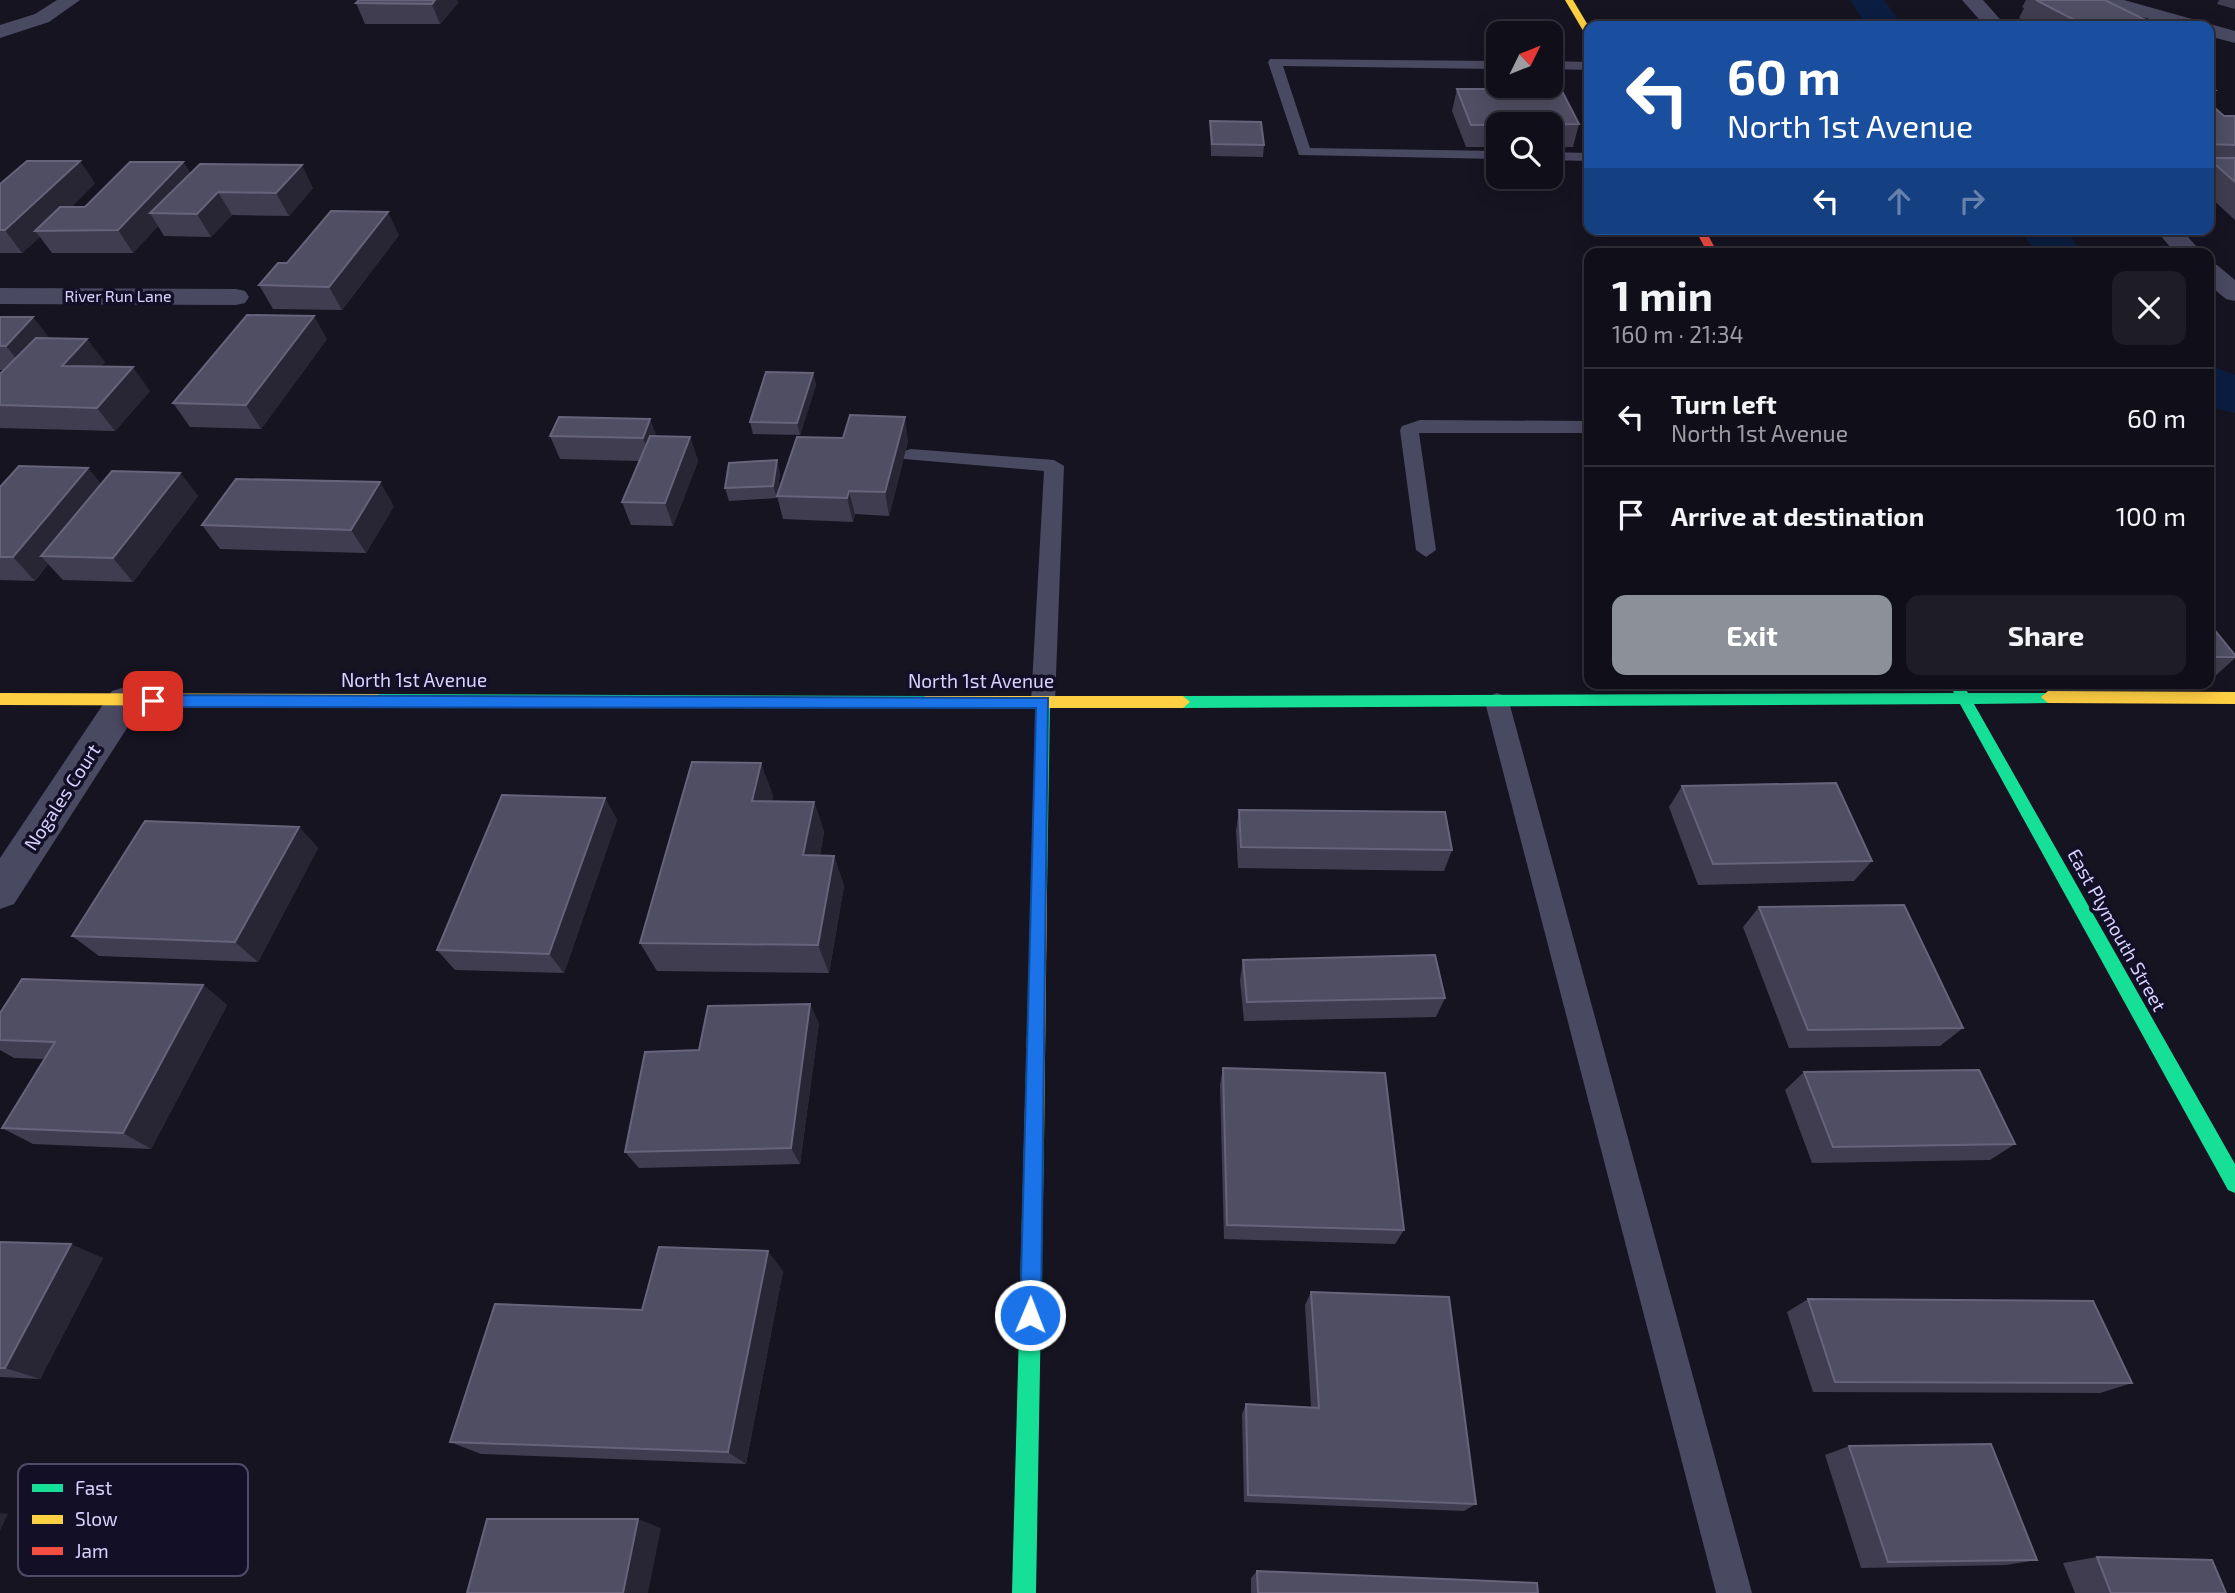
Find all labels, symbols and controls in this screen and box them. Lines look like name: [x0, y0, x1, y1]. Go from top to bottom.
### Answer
north arrow: [1486, 21, 1563, 98]
map controls: [1486, 21, 1563, 189]
text: 60 m: [1727, 46, 1841, 105]
icon: left: [1612, 49, 1703, 140]
text: North 1st Avenue: [1727, 106, 1973, 144]
button: search: [1486, 112, 1563, 189]
icon: left: [1807, 182, 1845, 220]
icon: ahead: [1880, 182, 1918, 220]
icon: right: [1953, 182, 1991, 220]
text: 1 min: [1612, 269, 1713, 319]
button: close: [2112, 271, 2186, 345]
street label: River Run Lane: [64, 286, 172, 305]
text: 160 m · 21:34: [1612, 320, 1744, 348]
text: Turn left: [1671, 388, 1777, 419]
icon: left: [1612, 398, 1650, 436]
text: 60 m: [2127, 402, 2186, 433]
text: North 1st Avenue: [1671, 419, 1848, 447]
icon: arrive: [1612, 496, 1650, 534]
text: Arrive at destination: [1671, 500, 1924, 531]
text: 100 m: [2116, 500, 2186, 531]
button: Exit: [1612, 595, 1892, 675]
button: Share: [1906, 595, 2186, 675]
street label: North 1st Avenue: [341, 668, 487, 691]
street label: North 1st Avenue: [908, 669, 1054, 692]
pin: [123, 671, 183, 731]
icon: arrive: [134, 682, 172, 720]
street label: Nogales Court: [19, 739, 104, 854]
street label: East Plymouth Street: [2063, 844, 2172, 1015]
position arrow: [993, 1278, 1067, 1352]
legend: [18, 1464, 248, 1576]
text: Fast: [75, 1476, 112, 1499]
text: Slow: [75, 1507, 118, 1530]
text: Jam: [75, 1539, 109, 1562]

